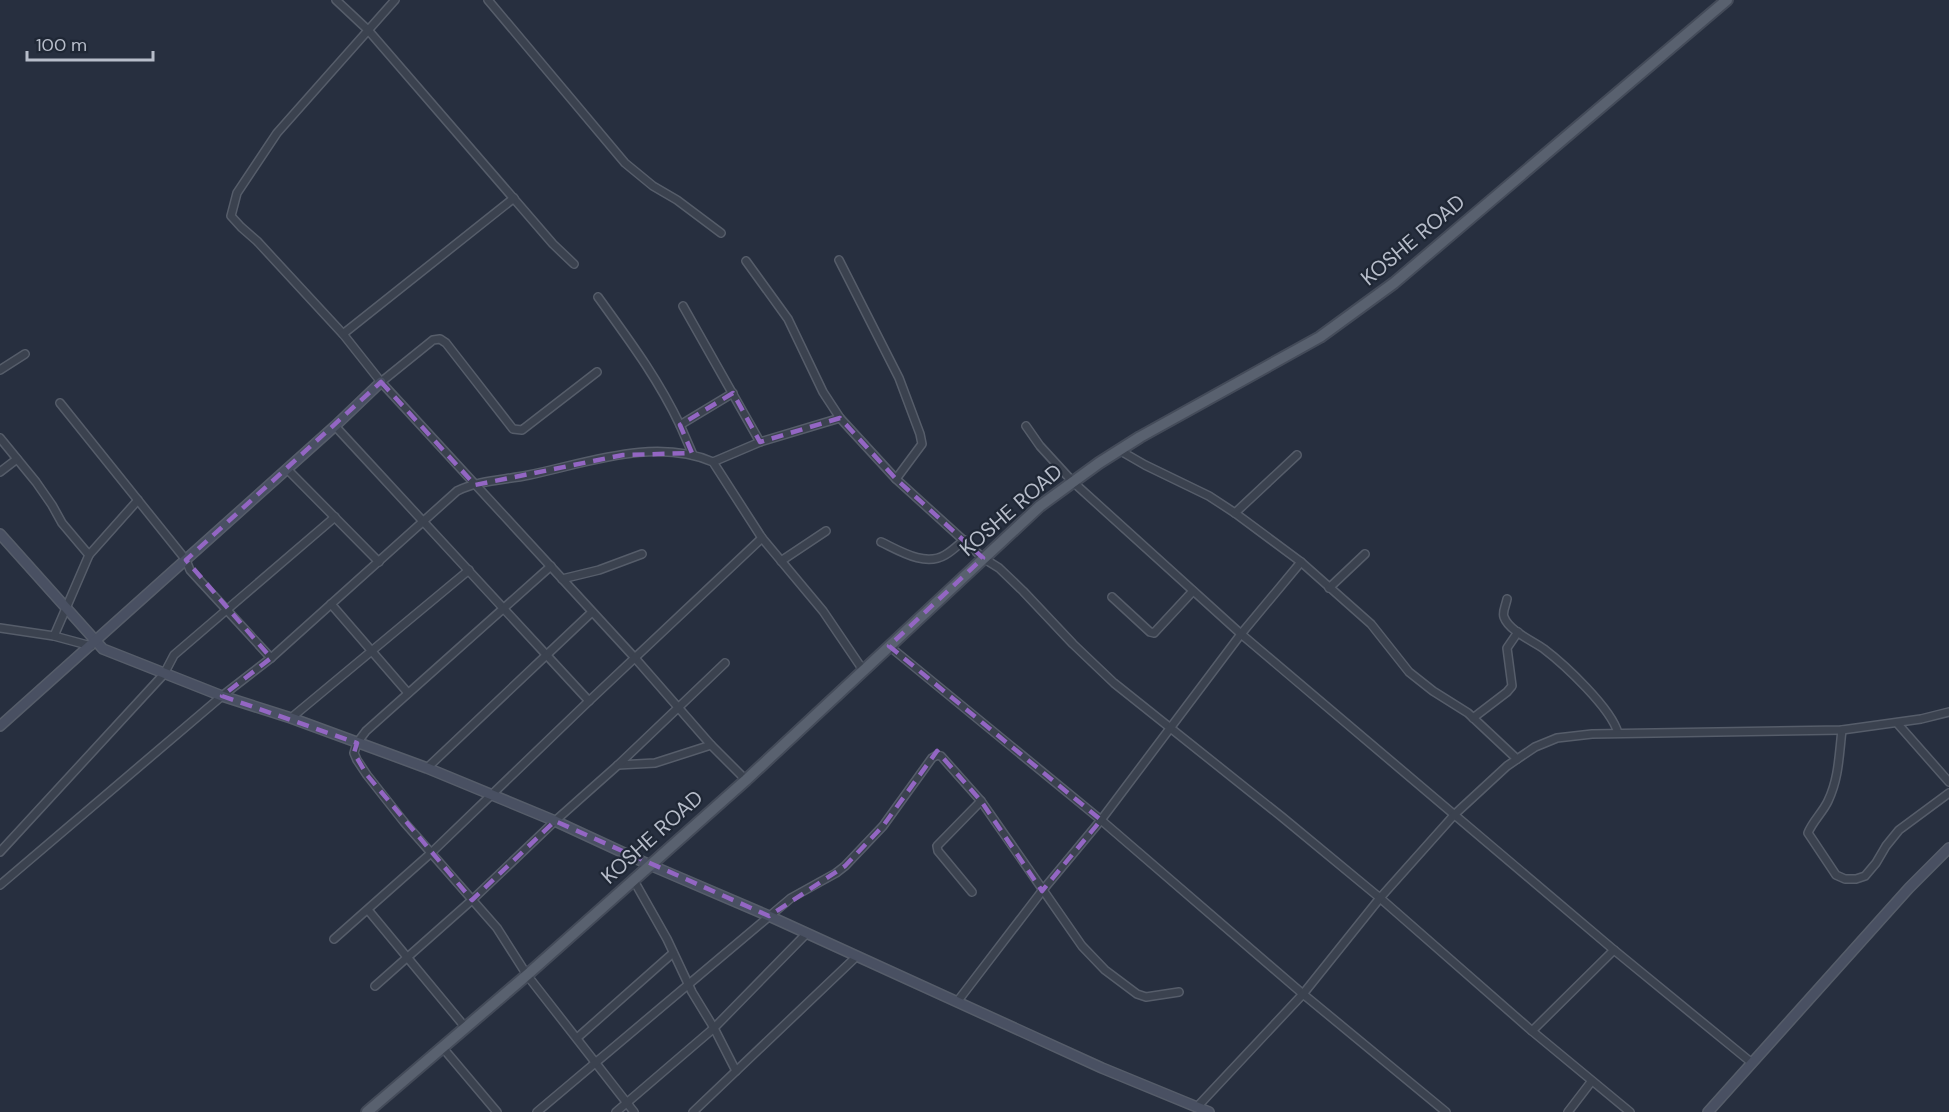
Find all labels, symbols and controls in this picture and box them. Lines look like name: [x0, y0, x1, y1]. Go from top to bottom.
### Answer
scale bar: [27, 24, 153, 62]
text: 100 m: [36, 33, 87, 57]
street label: KOSHE ROAD: [1355, 188, 1471, 292]
street label: KOSHE ROAD: [954, 458, 1068, 562]
street label: KOSHE ROAD: [595, 784, 709, 890]

